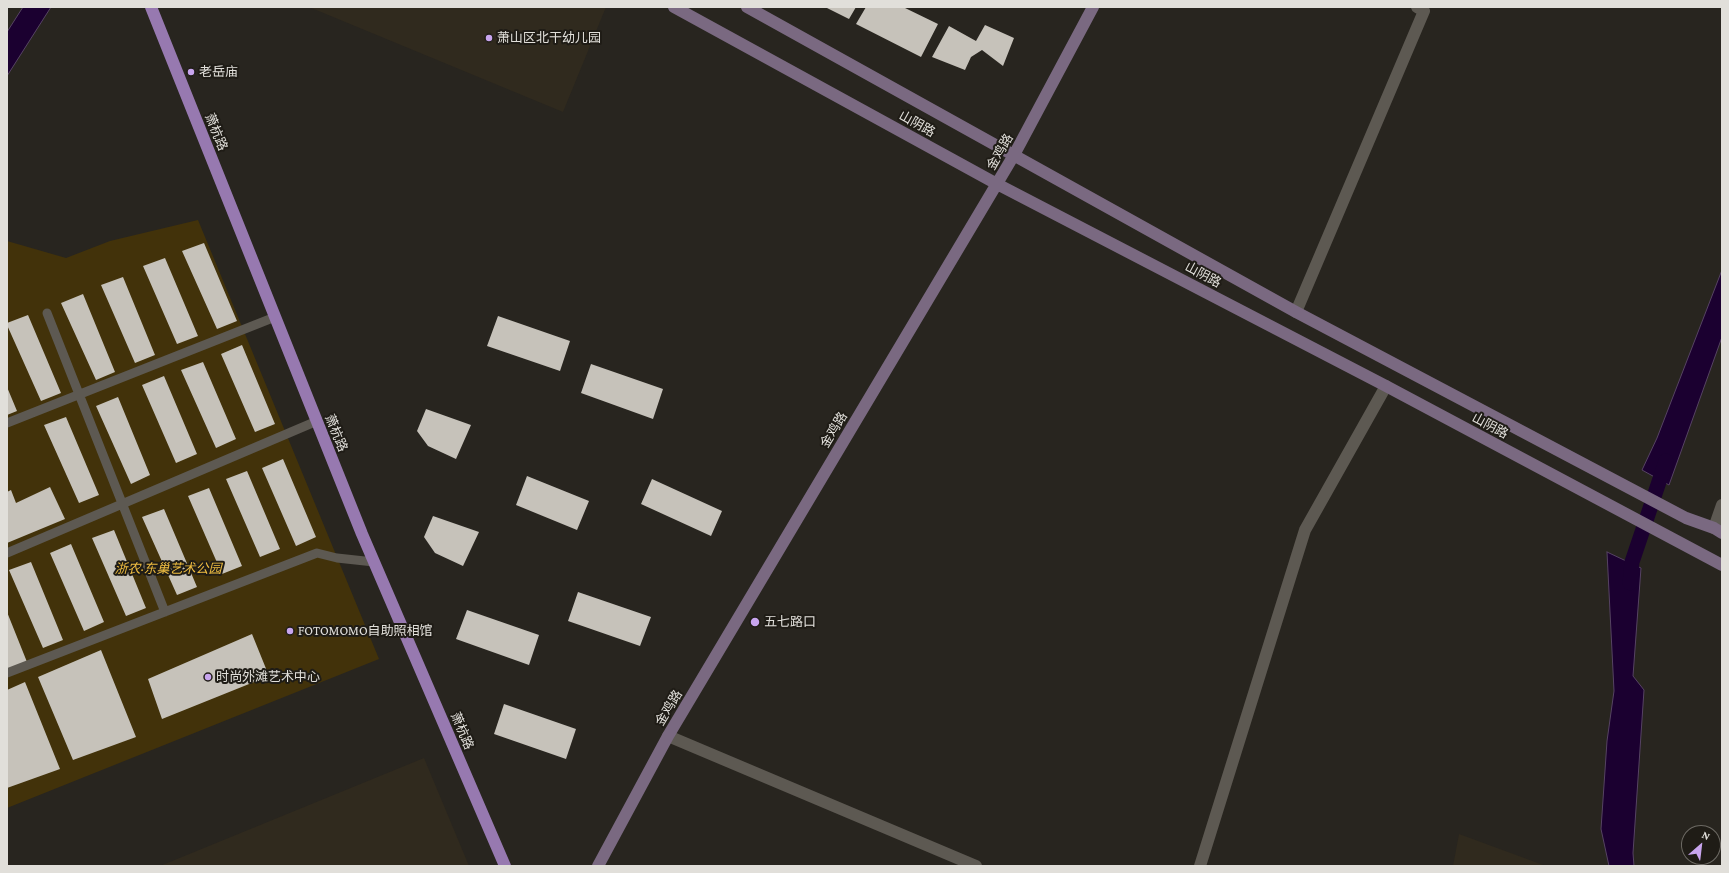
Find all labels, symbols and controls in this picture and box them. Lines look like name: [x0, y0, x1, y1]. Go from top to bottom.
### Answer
place label: 萧山区北干幼儿园: [497, 30, 601, 46]
marker: 萧山区北干幼儿园: [484, 33, 494, 43]
place label: 老岳庙: [199, 64, 238, 80]
marker: 老岳庙: [186, 67, 196, 77]
street label: 山阴路: [896, 108, 938, 140]
street label: 萧杭路: [201, 111, 231, 153]
street label: 金鸡路: [983, 131, 1017, 173]
street label: 山阴路: [1182, 259, 1224, 291]
street label: 金鸡路: [817, 409, 851, 451]
street label: 山阴路: [1469, 410, 1511, 442]
street label: 萧杭路: [321, 412, 351, 454]
park label: 浙农·东巢艺术公园: [114, 561, 222, 577]
place label: 五七路口: [764, 614, 816, 630]
marker: 五七路口: [749, 616, 761, 628]
place label: FOTOMOMO自助照相馆: [298, 623, 433, 639]
marker: FOTOMOMO自助照相馆: [285, 626, 295, 636]
place label: 时尚外滩艺术中心: [216, 669, 320, 685]
marker: 时尚外滩艺术中心: [203, 672, 213, 682]
street label: 金鸡路: [652, 687, 686, 729]
street label: 萧杭路: [447, 710, 477, 752]
north arrow: [1681, 825, 1721, 865]
text: N: [1700, 828, 1712, 842]

